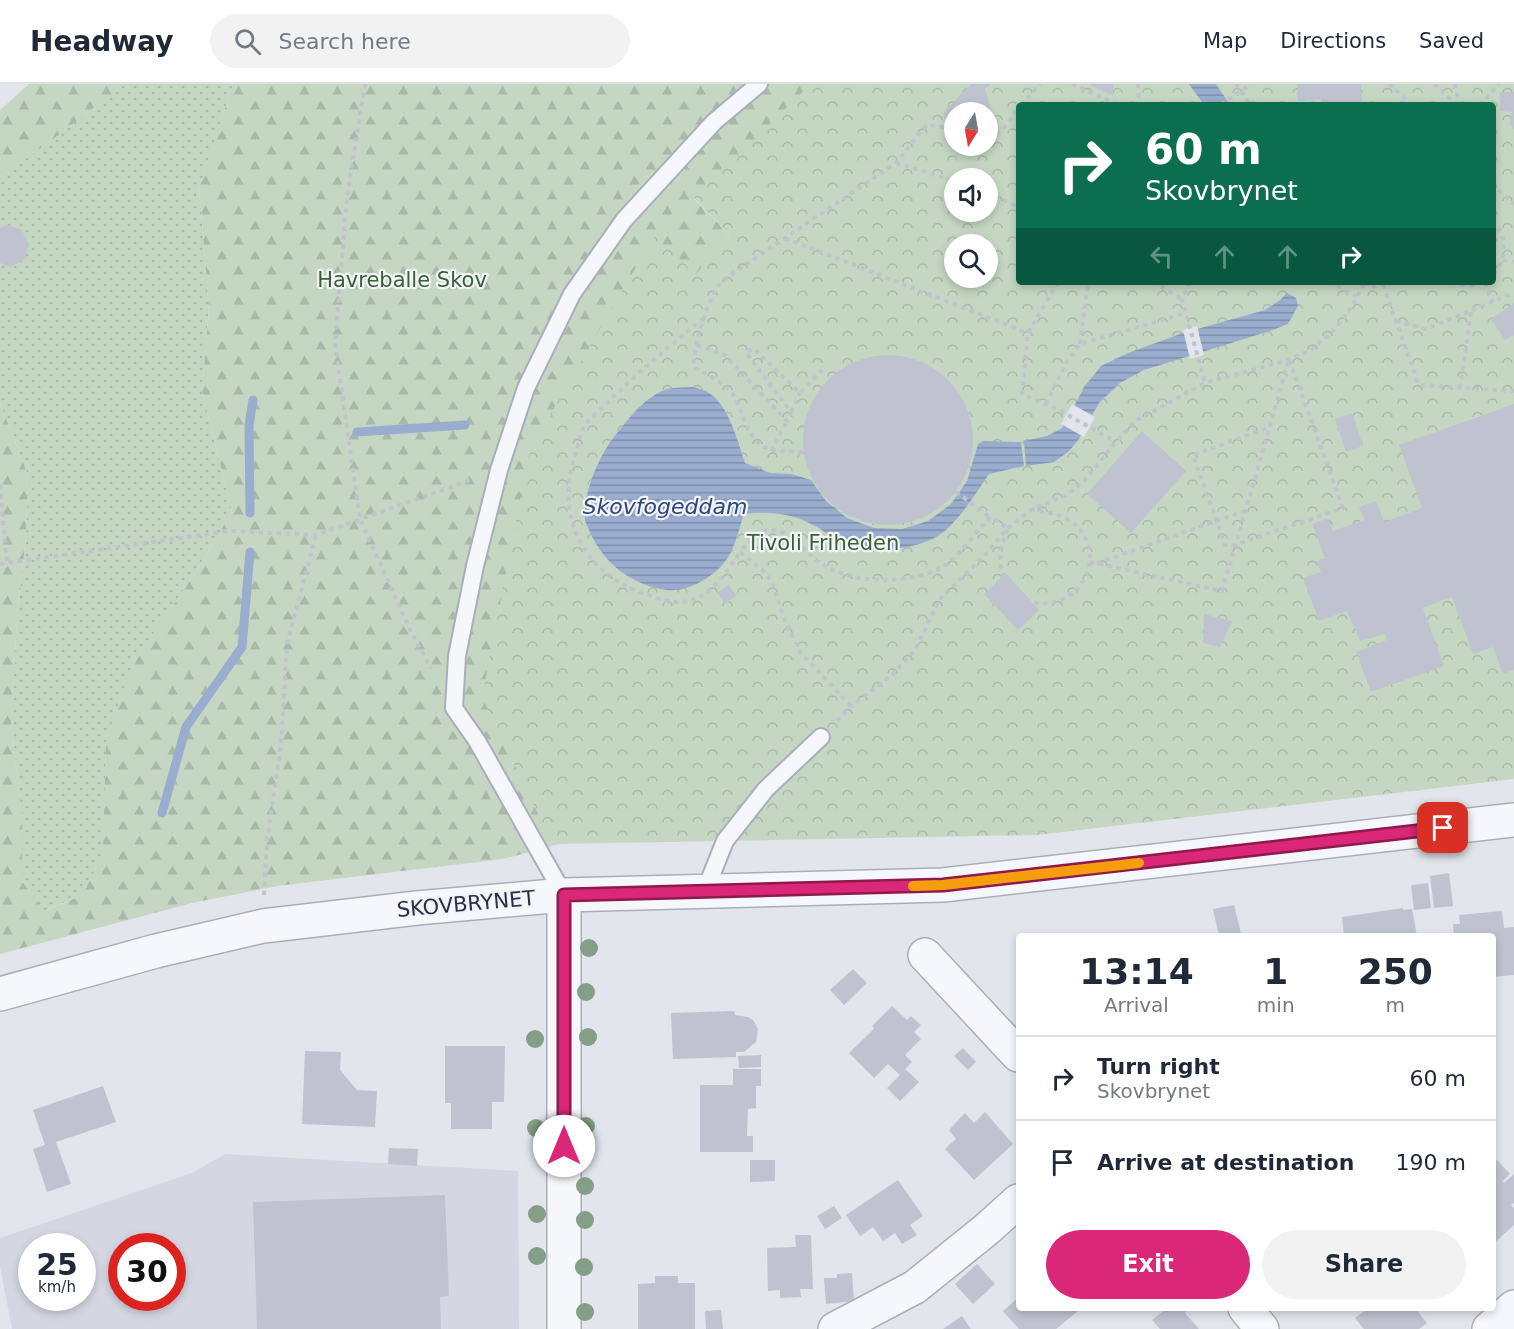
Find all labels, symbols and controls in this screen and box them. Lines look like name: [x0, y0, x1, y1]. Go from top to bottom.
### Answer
search box: [210, 14, 630, 68]
text: Headway: [30, 25, 174, 58]
icon: search: [231, 25, 264, 58]
text: Search here: [279, 29, 411, 54]
text: Map: [1203, 29, 1247, 53]
text: Directions: [1280, 29, 1386, 53]
text: Saved: [1419, 29, 1484, 53]
north arrow: [944, 102, 998, 156]
map controls: [944, 102, 998, 288]
text: 60 m: [1145, 125, 1262, 174]
icon: right: [1046, 126, 1124, 204]
button: sound: [944, 168, 998, 222]
text: Skovbrynet: [1145, 175, 1298, 206]
button: search: [944, 234, 998, 288]
icon: left: [1145, 240, 1178, 273]
icon: ahead: [1208, 240, 1241, 273]
icon: ahead: [1271, 240, 1304, 273]
icon: right: [1334, 240, 1367, 273]
park label: Havreballe Skov: [317, 268, 487, 292]
water label: Skovfogeddam: [583, 494, 747, 519]
park label: Tivoli Friheden: [746, 531, 899, 555]
pin: [1417, 802, 1468, 853]
icon: arrive: [1426, 811, 1459, 844]
street label: SKOVBRYNET: [396, 886, 536, 922]
text: 13:14: [1079, 951, 1194, 992]
text: 1: [1263, 951, 1288, 992]
text: 250: [1358, 951, 1433, 992]
text: Arrival: [1104, 993, 1169, 1017]
text: min: [1257, 993, 1295, 1017]
text: m: [1386, 993, 1405, 1017]
text: Turn right: [1097, 1054, 1220, 1079]
icon: right: [1046, 1062, 1079, 1095]
text: 60 m: [1410, 1066, 1466, 1091]
text: Skovbrynet: [1097, 1079, 1210, 1103]
position arrow: [532, 1114, 596, 1178]
icon: arrive: [1046, 1146, 1079, 1179]
text: Arrive at destination: [1097, 1150, 1354, 1175]
text: 190 m: [1396, 1150, 1466, 1175]
button: Exit: [1046, 1230, 1250, 1299]
button: Share: [1262, 1230, 1466, 1299]
speed limit sign: 30: [108, 1233, 186, 1311]
text: 25: [36, 1247, 78, 1282]
text: km/h: [38, 1278, 76, 1296]

